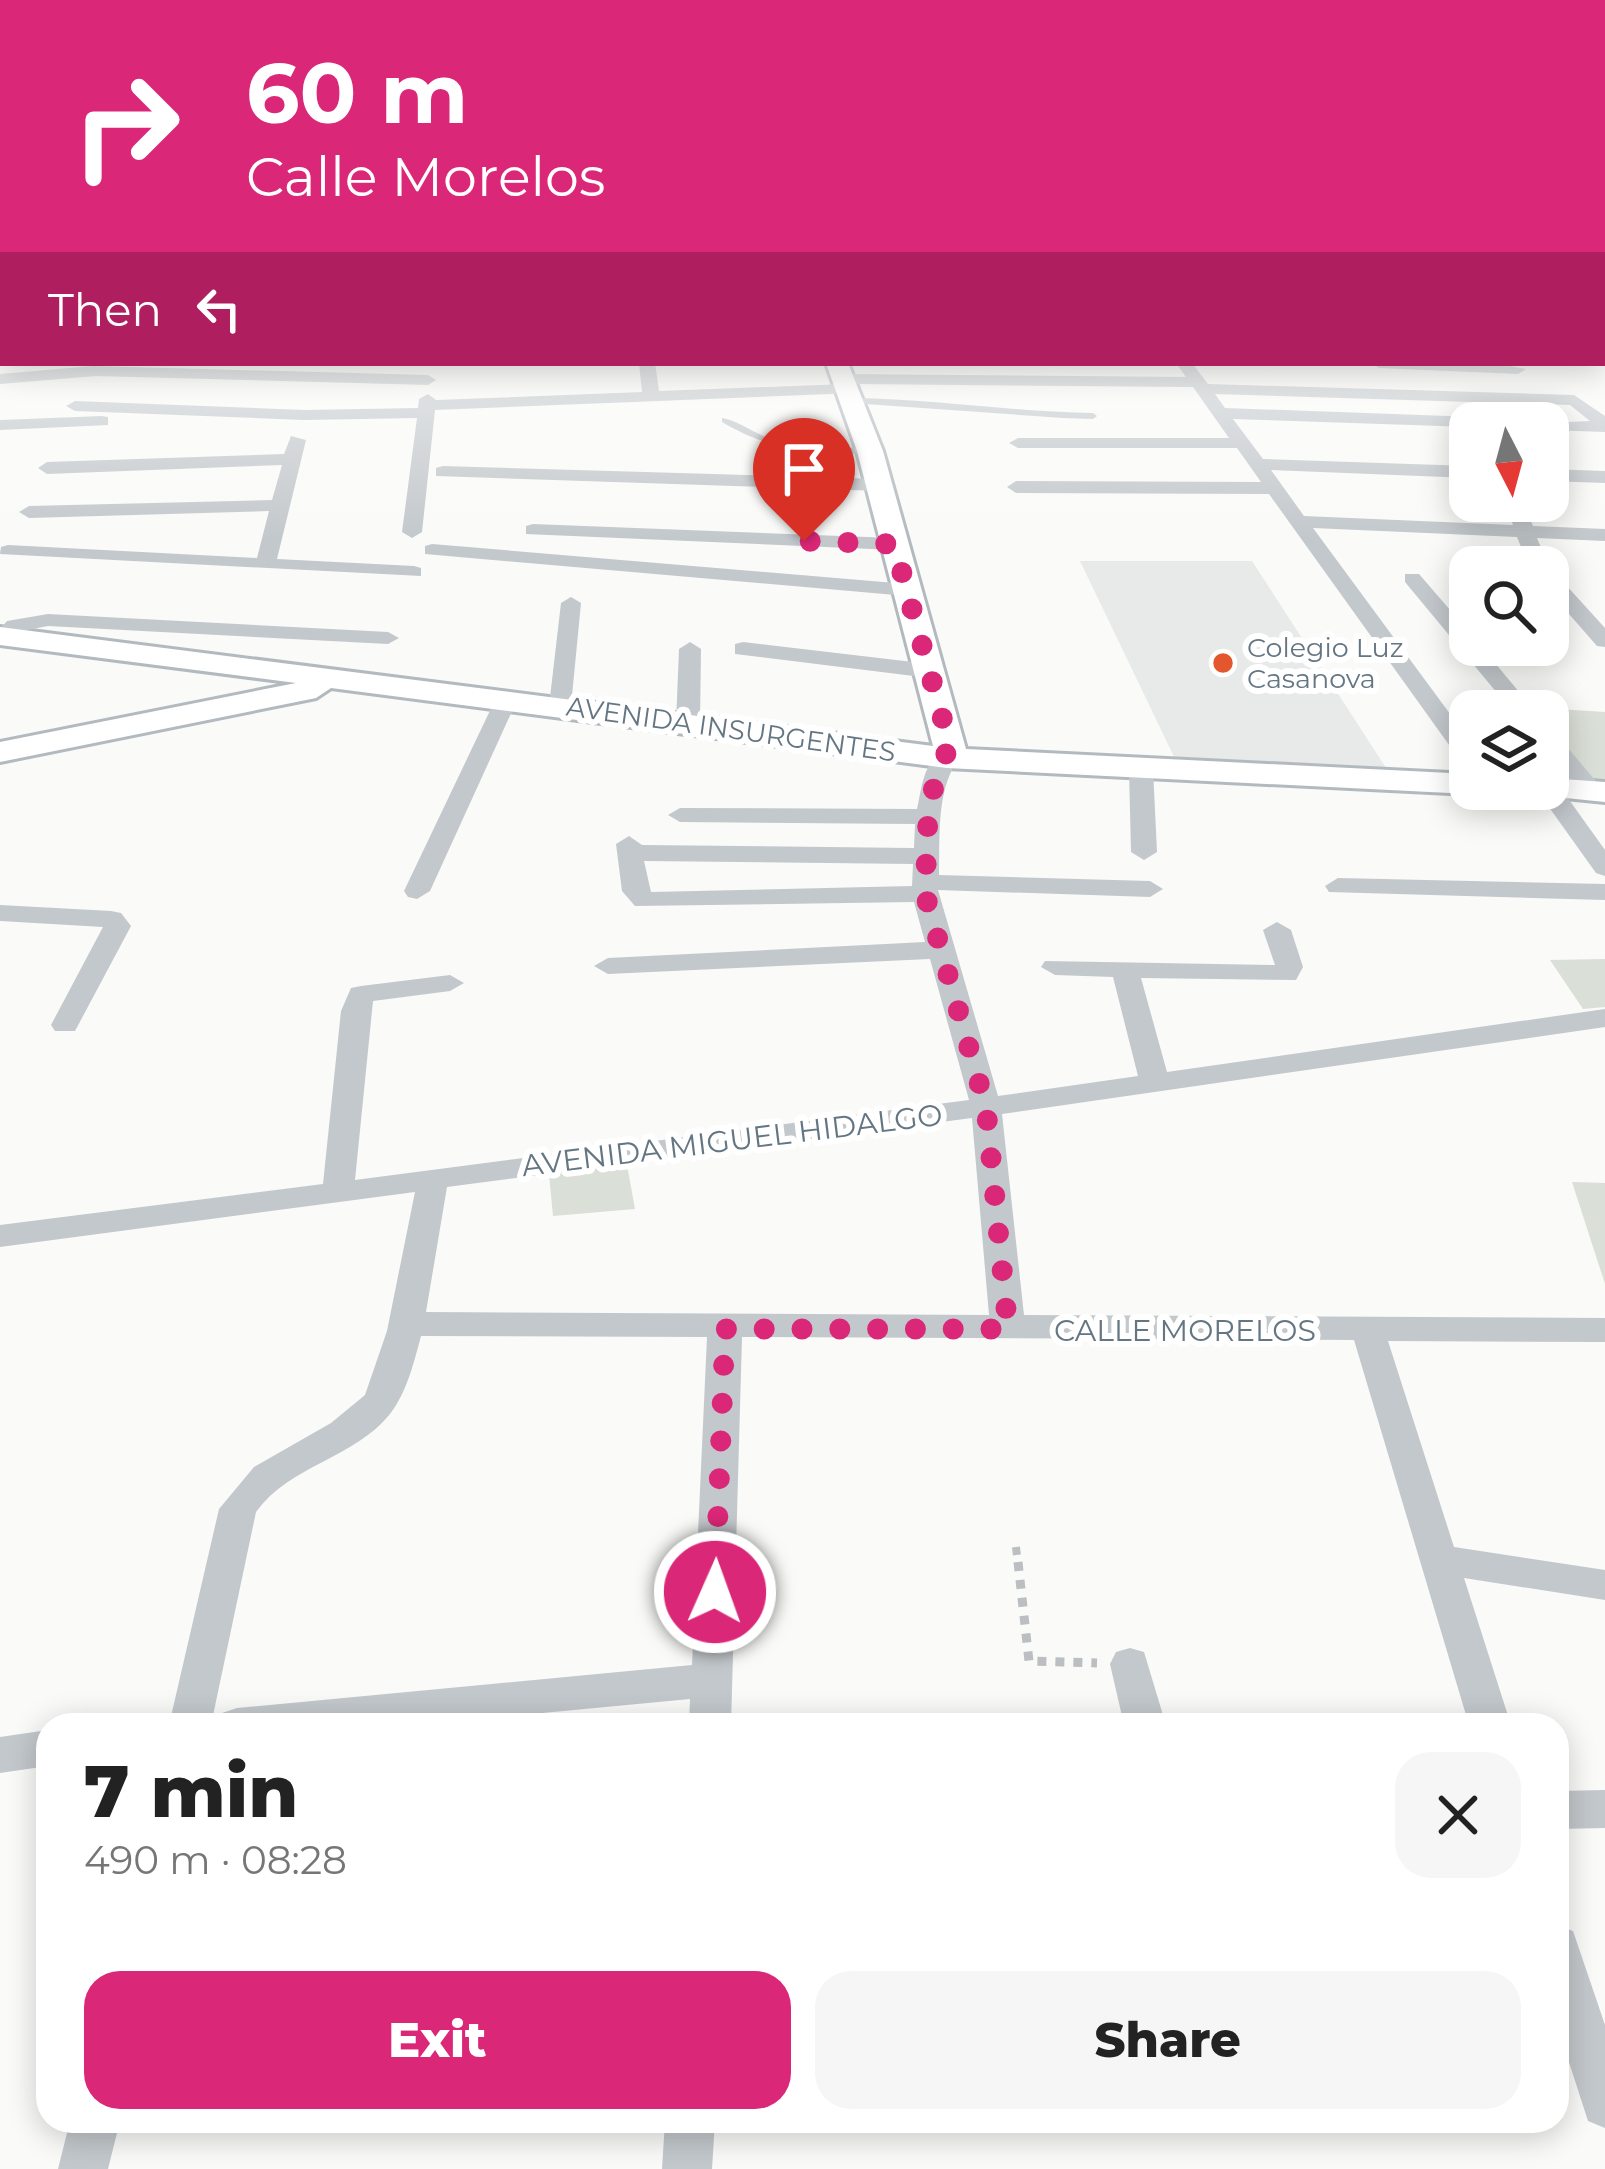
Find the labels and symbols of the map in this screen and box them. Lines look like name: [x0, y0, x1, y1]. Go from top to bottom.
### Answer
north arrow: [1449, 402, 1569, 522]
pin: [753, 418, 855, 541]
place label: Colegio Luz Casanova: [1247, 631, 1403, 695]
marker: Colegio Luz Casanova: [1210, 650, 1236, 676]
street label: AVENIDA INSURGENTES: [564, 690, 898, 768]
street label: AVENIDA MIGUEL HIDALGO: [520, 1096, 944, 1184]
street label: CALLE MORELOS: [1054, 1312, 1316, 1349]
position arrow: [652, 1529, 778, 1655]

